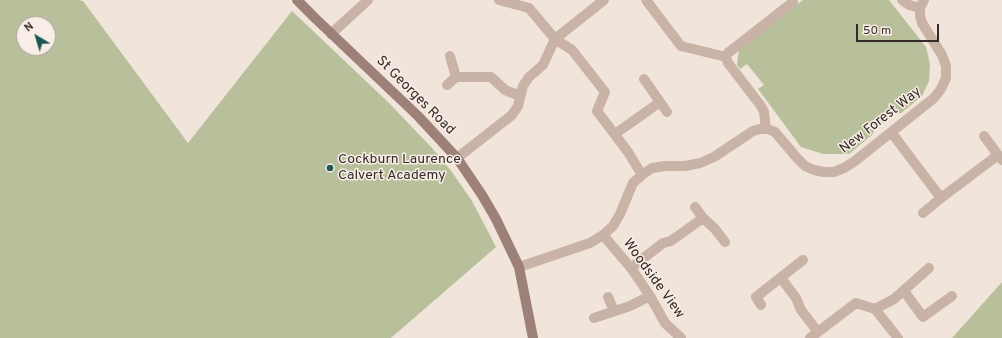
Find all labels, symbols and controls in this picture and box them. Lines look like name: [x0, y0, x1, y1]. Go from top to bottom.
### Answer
north arrow: [16, 16, 56, 56]
scale bar: [858, 16, 941, 42]
text: N: [22, 19, 37, 35]
text: 50 m: [863, 23, 891, 39]
street label: St Georges Road: [372, 53, 458, 139]
street label: New Forest Way: [837, 84, 925, 158]
place label: Cockburn Laurence Calvert Academy: [338, 152, 461, 184]
marker: Cockburn Laurence Calvert Academy: [325, 163, 335, 173]
street label: Woodside View: [618, 236, 688, 322]

